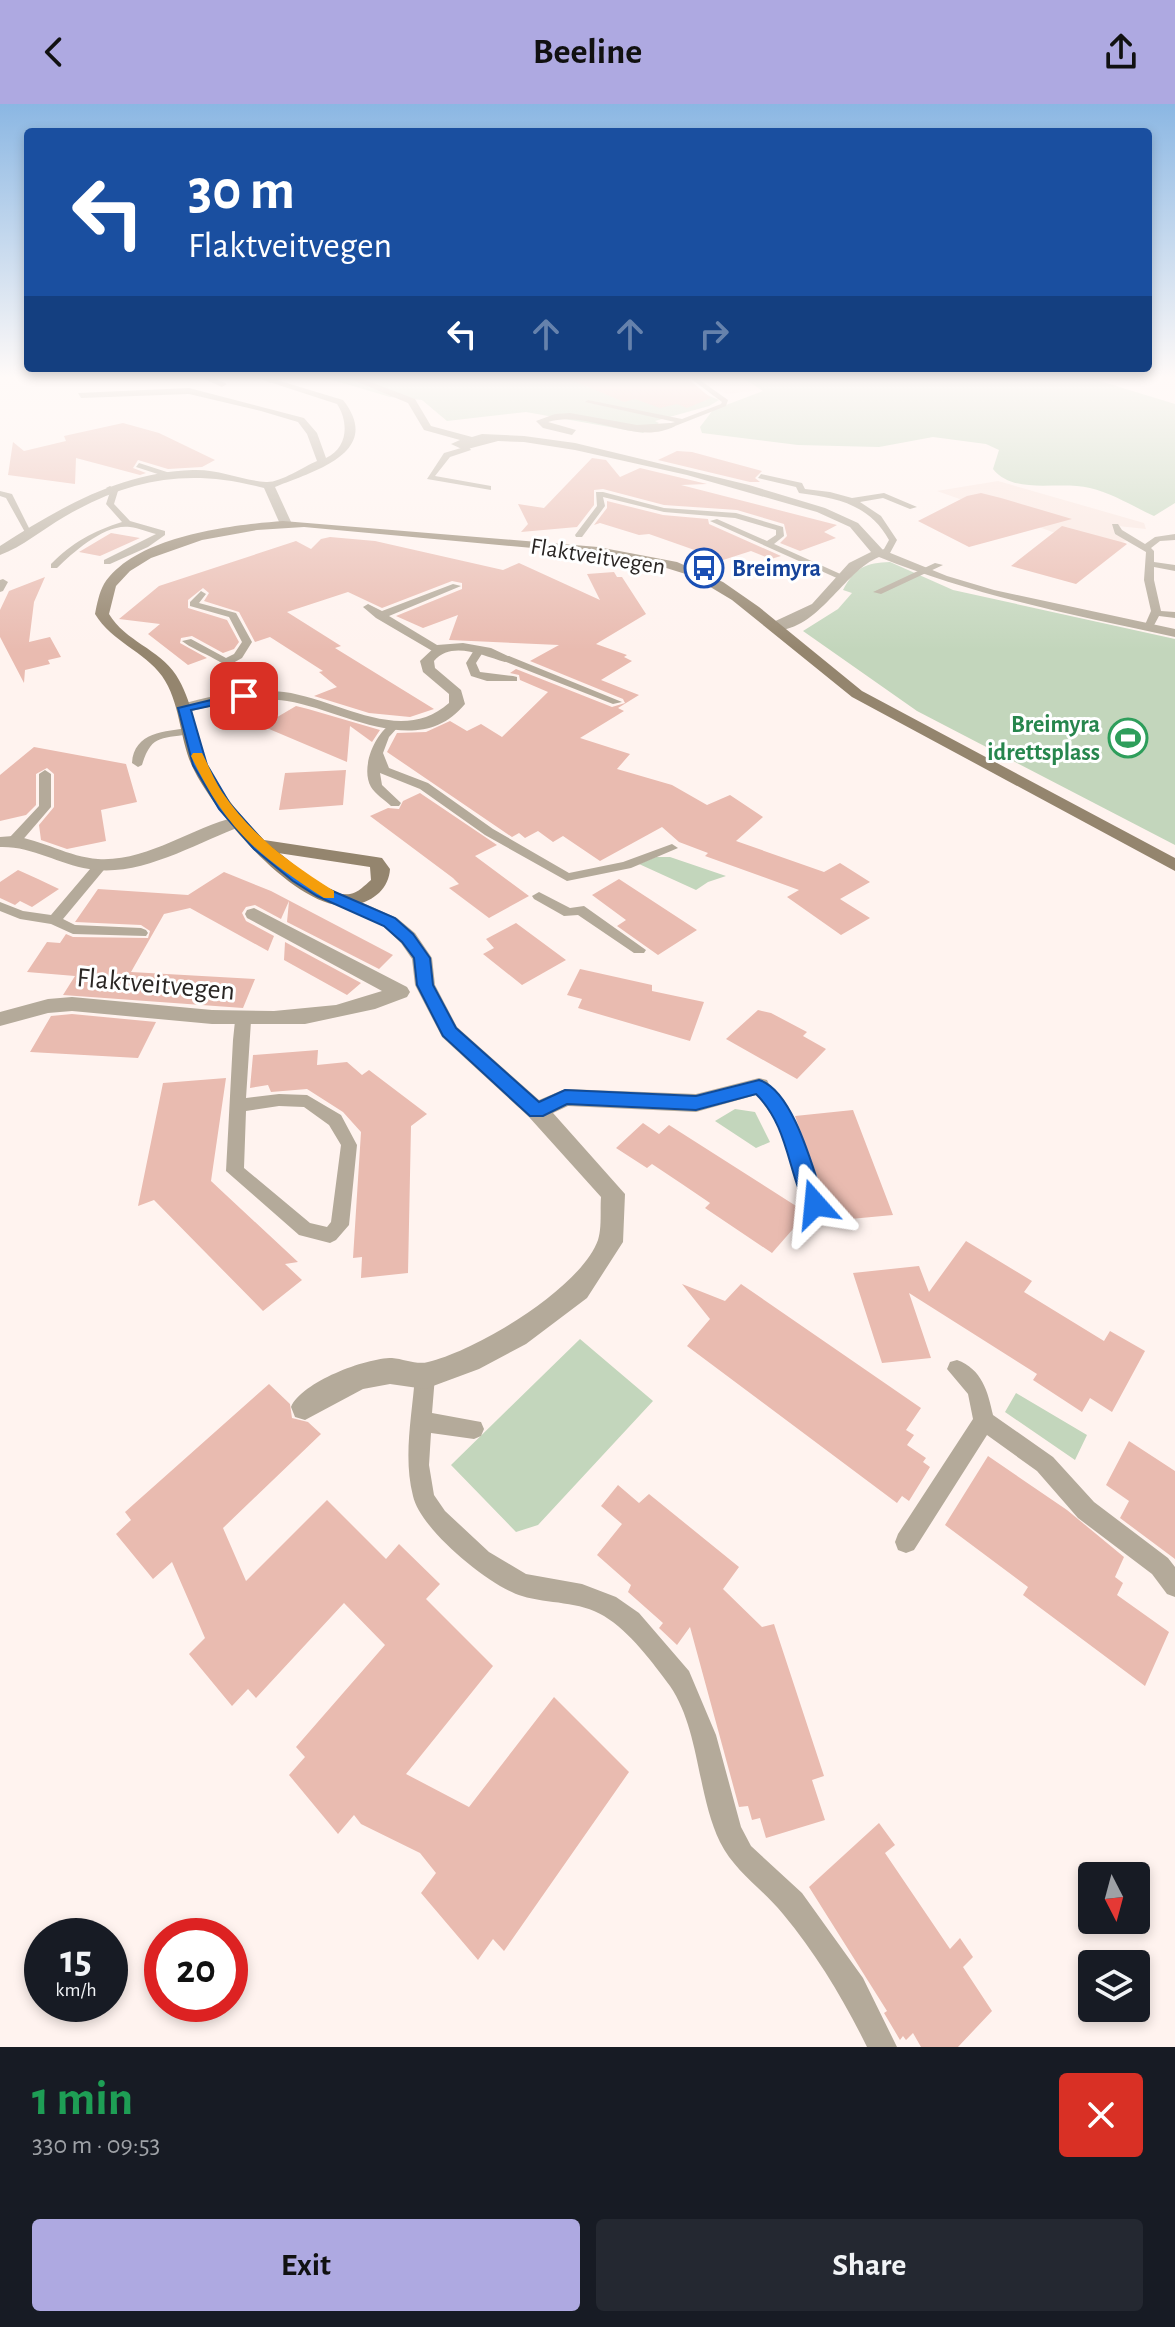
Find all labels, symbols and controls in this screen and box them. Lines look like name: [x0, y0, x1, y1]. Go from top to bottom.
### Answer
icon: back: [32, 30, 76, 74]
icon: share: [1099, 30, 1143, 74]
text: Beeline: [533, 34, 642, 70]
icon: left: [56, 160, 160, 264]
text: 30 m: [188, 163, 295, 219]
text: Flaktveitvegen: [188, 228, 392, 264]
icon: left: [440, 312, 484, 356]
icon: ahead: [524, 312, 568, 356]
icon: ahead: [608, 312, 652, 356]
icon: right: [692, 312, 736, 356]
street label: Flaktveitvegen: [529, 534, 667, 579]
bus stop icon: Breimyra: [683, 547, 725, 589]
place label: Breimyra: [732, 557, 821, 581]
pin: [210, 662, 278, 730]
icon: arrive: [222, 674, 266, 718]
place label: Breimyra idrettsplass: [987, 713, 1100, 765]
sports icon: Breimyra idrettsplass: [1107, 717, 1149, 759]
street label: Flaktveitvegen: [75, 964, 236, 1006]
position arrow: [773, 1162, 857, 1246]
north arrow: [1078, 1862, 1150, 1934]
map controls: [1078, 1862, 1150, 2022]
speed limit sign: 20: [144, 1918, 248, 2022]
text: 15: [60, 1940, 92, 1980]
button: layers: [1078, 1950, 1150, 2022]
text: km/h: [55, 1980, 97, 2000]
button: close: [1059, 2073, 1143, 2157]
text: 1 min: [32, 2076, 133, 2124]
text: 330 m · 09:53: [32, 2132, 160, 2158]
button: Exit: [32, 2219, 580, 2311]
button: Share: [596, 2219, 1143, 2311]

